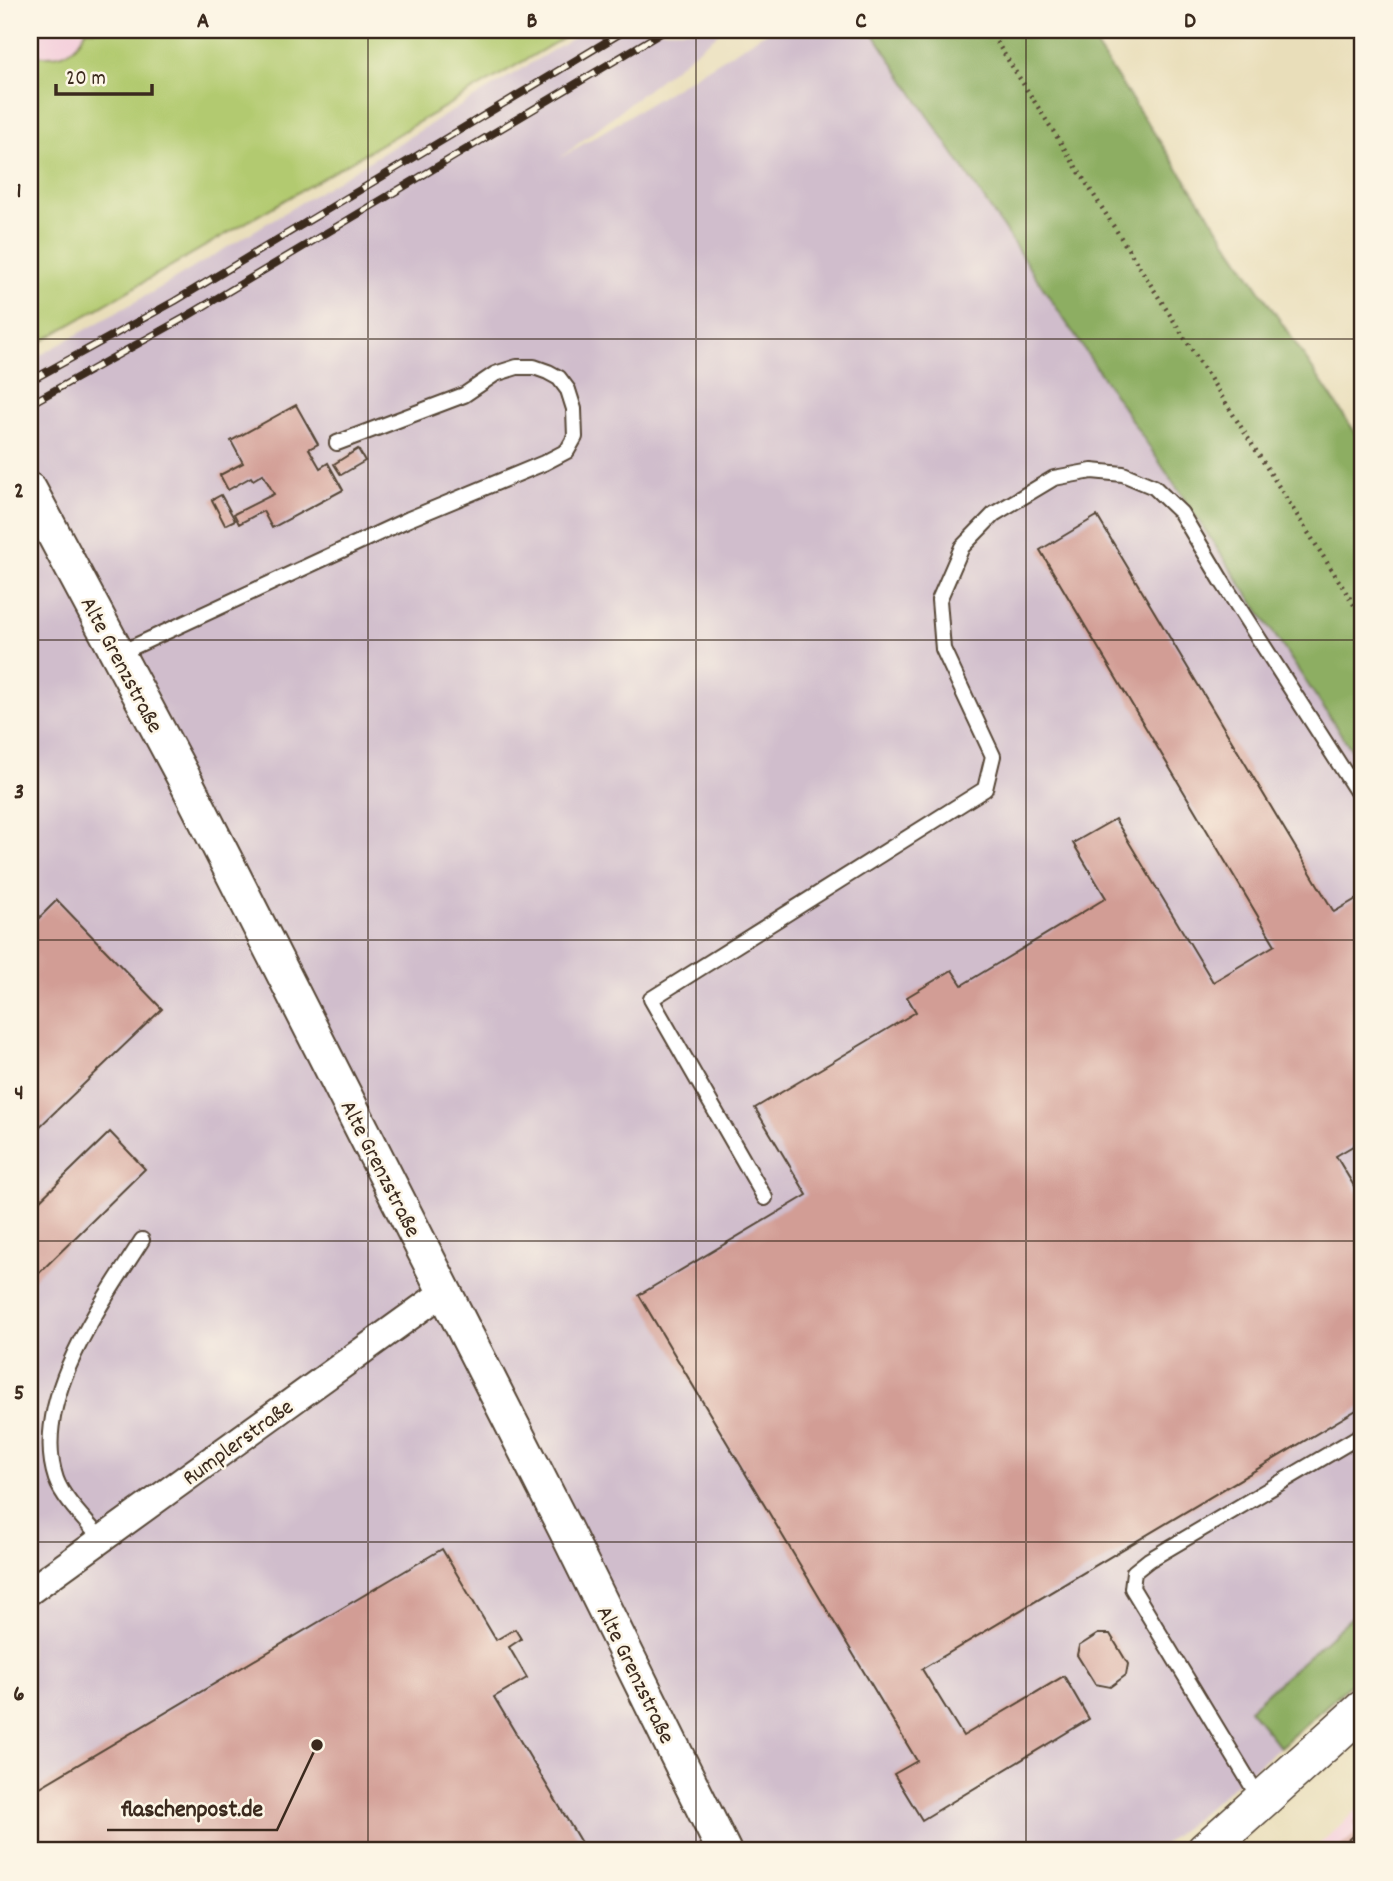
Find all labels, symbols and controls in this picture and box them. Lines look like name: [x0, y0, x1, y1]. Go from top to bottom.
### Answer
text: A: [197, 6, 209, 39]
text: B: [527, 6, 538, 39]
text: C: [855, 6, 867, 39]
text: D: [1184, 6, 1196, 39]
scale bar: [56, 52, 152, 96]
text: 20 m: [66, 65, 106, 95]
text: 1: [16, 176, 22, 209]
text: 2: [14, 476, 24, 509]
street label: Alte Grenzstraße: [70, 592, 170, 740]
text: 3: [14, 777, 24, 810]
text: 4: [14, 1078, 24, 1111]
street label: Alte Grenzstraße: [330, 1095, 428, 1244]
text: 5: [14, 1378, 24, 1411]
street label: Rumplerstraße: [177, 1392, 301, 1495]
street label: Alte Grenzstraße: [586, 1601, 682, 1750]
text: 6: [13, 1679, 25, 1712]
callout: flaschenpost.de: [107, 1785, 277, 1830]
text: flaschenpost.de: [121, 1794, 263, 1828]

